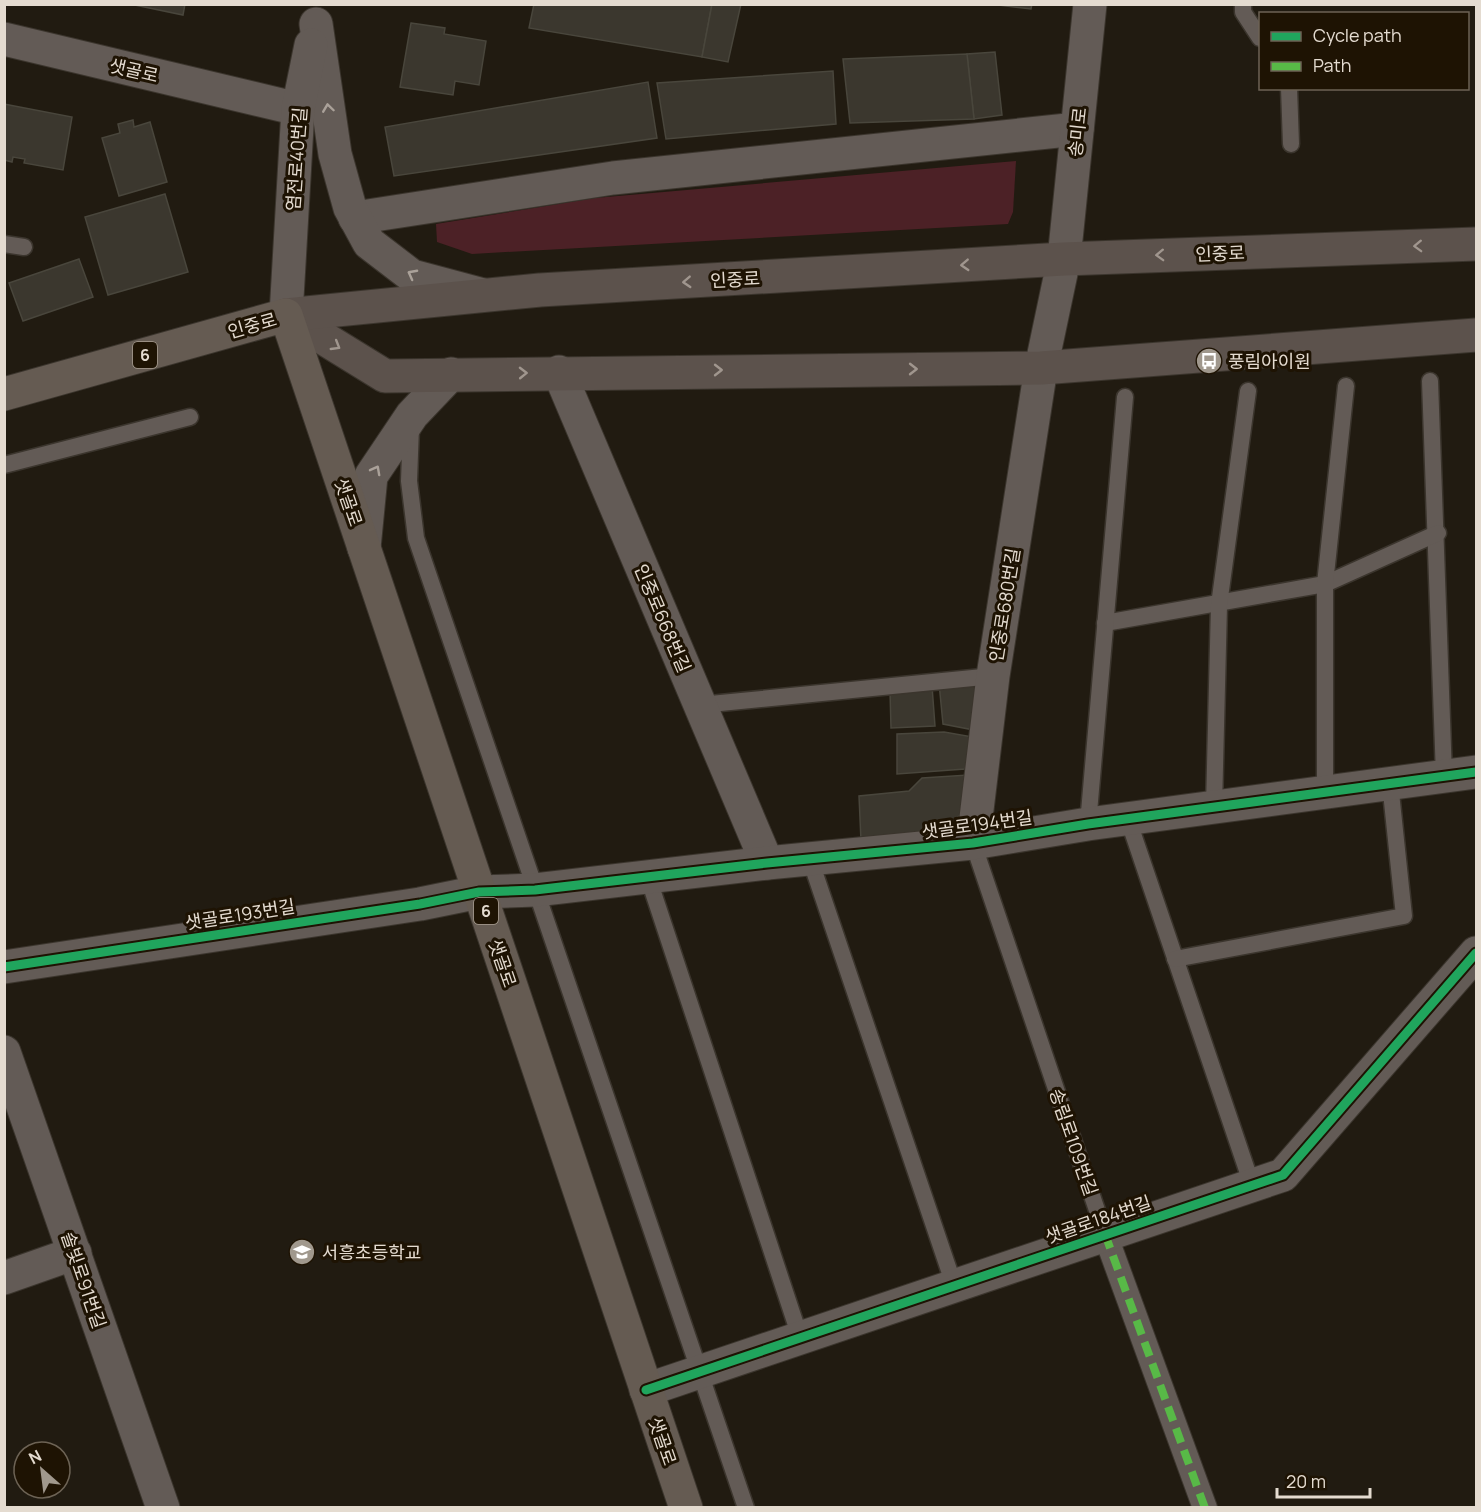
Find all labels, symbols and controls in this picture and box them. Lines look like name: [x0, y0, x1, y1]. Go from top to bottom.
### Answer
legend: [1259, 12, 1469, 90]
text: Cycle path: [1313, 23, 1402, 47]
street label: 샛골로: [107, 53, 161, 87]
text: Path: [1313, 53, 1351, 77]
one-way arrow: [323, 104, 335, 113]
street label: 염전로40번길: [280, 106, 312, 212]
street label: 송미로: [1062, 106, 1092, 158]
street label: 인중로: [1195, 240, 1245, 266]
one-way arrow: [1414, 240, 1423, 253]
one-way arrow: [1156, 249, 1165, 262]
one-way arrow: [961, 258, 970, 271]
street label: 인중로: [710, 266, 760, 292]
one-way arrow: [408, 270, 418, 281]
one-way arrow: [682, 275, 691, 288]
street label: 인중로: [225, 307, 279, 343]
one-way arrow: [330, 338, 340, 350]
road number: 6: [133, 342, 157, 368]
bus stop icon: 풍림아이원: [1194, 346, 1224, 376]
place label: 풍림아이원: [1228, 349, 1311, 373]
one-way arrow: [908, 362, 917, 375]
one-way arrow: [713, 364, 722, 376]
one-way arrow: [518, 367, 527, 379]
one-way arrow: [369, 466, 380, 477]
street label: 샛골로: [330, 475, 368, 529]
street label: 인중로680번길: [983, 546, 1025, 664]
street label: 인중로668번길: [629, 560, 697, 676]
street label: 샛골로194번길: [920, 804, 1034, 844]
street label: 샛골로193번길: [183, 893, 297, 935]
road number: 6: [474, 898, 498, 924]
street label: 샛골로: [484, 936, 522, 990]
street label: 송림로109번길: [1044, 1085, 1104, 1199]
street label: 샛골로184번길: [1042, 1190, 1154, 1248]
street label: 솔빛로91번길: [56, 1228, 112, 1332]
school or university icon: 서흥초등학교: [287, 1237, 317, 1267]
place label: 서흥초등학교: [322, 1240, 421, 1264]
street label: 샛골로: [644, 1414, 682, 1468]
north arrow: [12, 1440, 72, 1500]
text: N: [25, 1444, 45, 1469]
scale bar: [1277, 1461, 1370, 1499]
text: 20 m: [1286, 1469, 1326, 1493]

